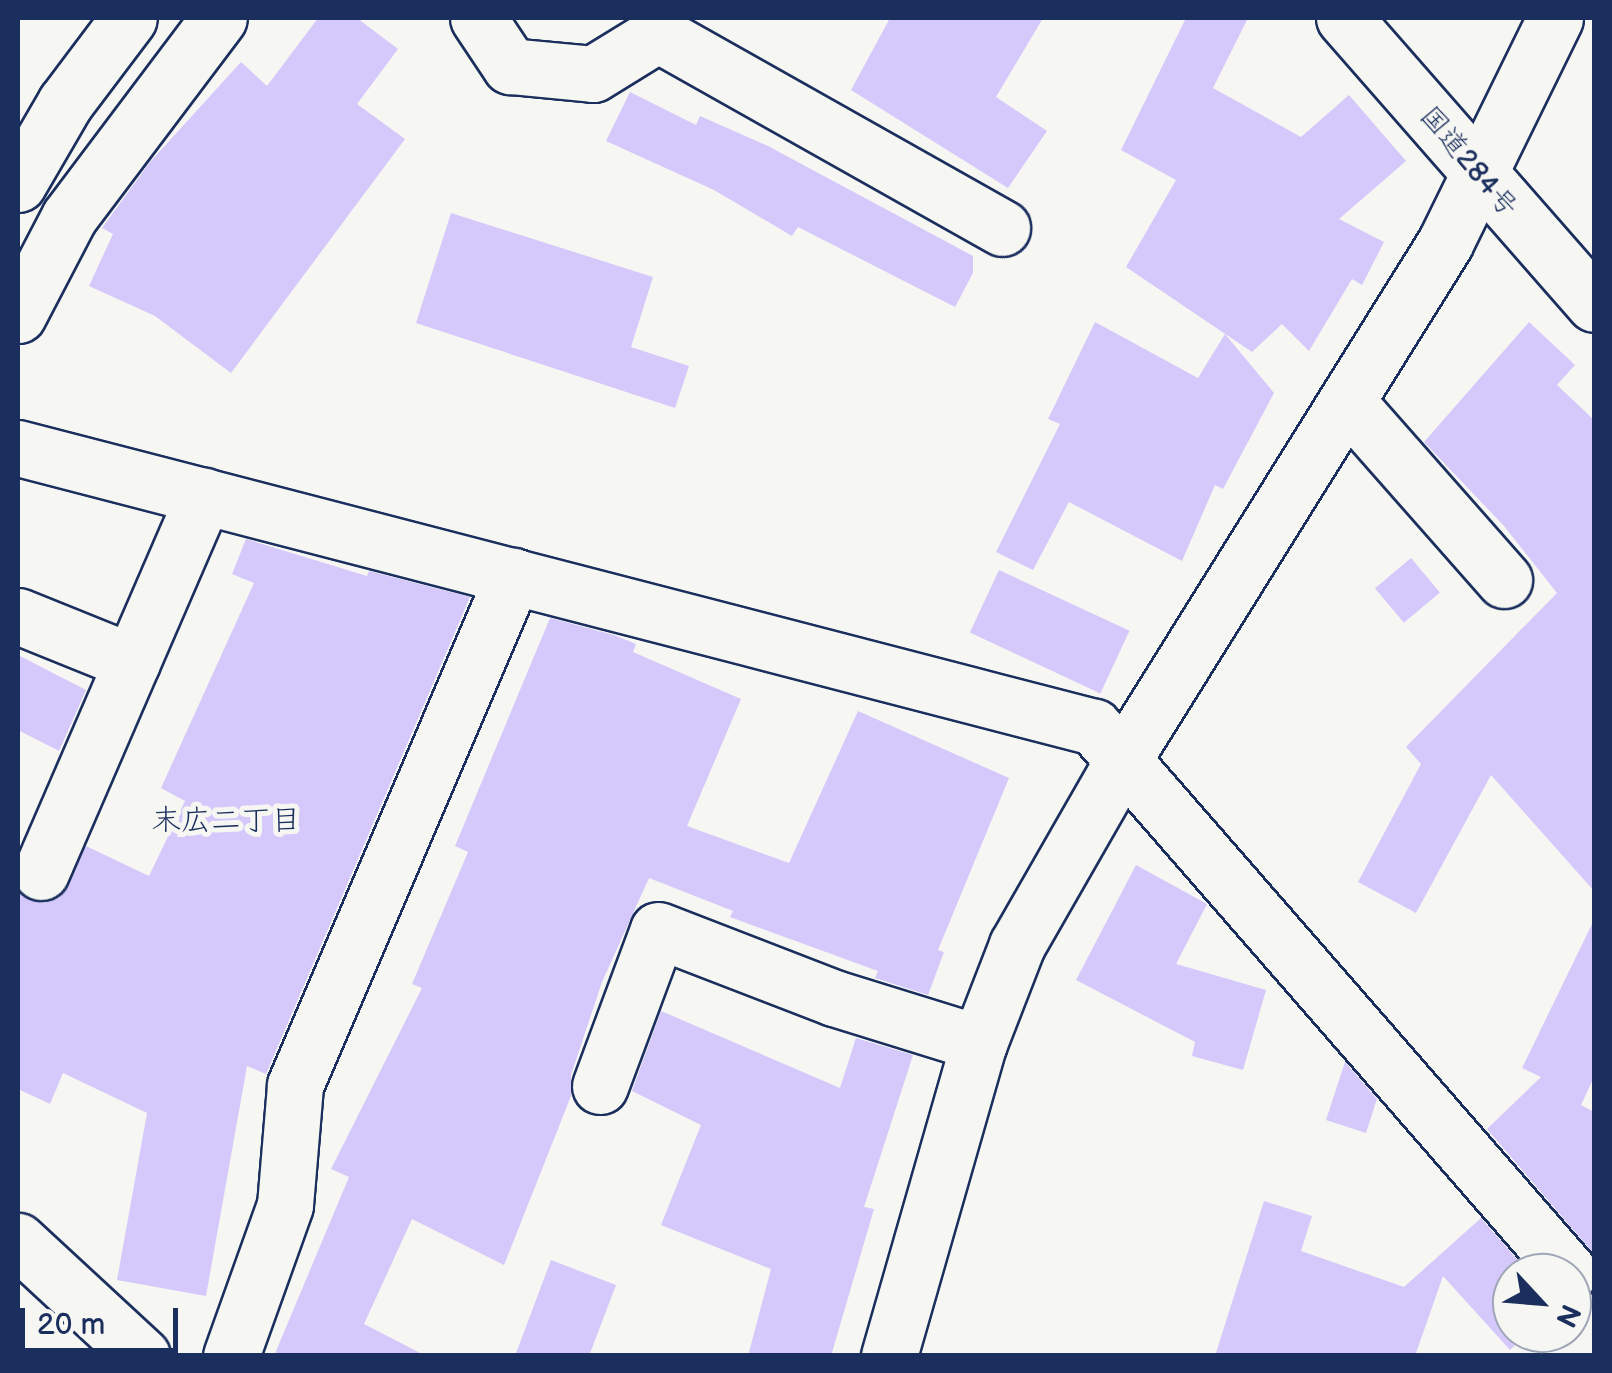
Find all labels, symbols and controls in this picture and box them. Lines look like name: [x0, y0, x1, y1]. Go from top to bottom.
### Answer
street label: 国道284号: [1412, 100, 1524, 224]
district label: 末広二丁目: [151, 803, 301, 839]
north arrow: [1492, 1253, 1592, 1353]
scale bar: [25, 1288, 182, 1350]
text: N: [1548, 1299, 1587, 1332]
text: 20 m: [37, 1307, 105, 1343]

